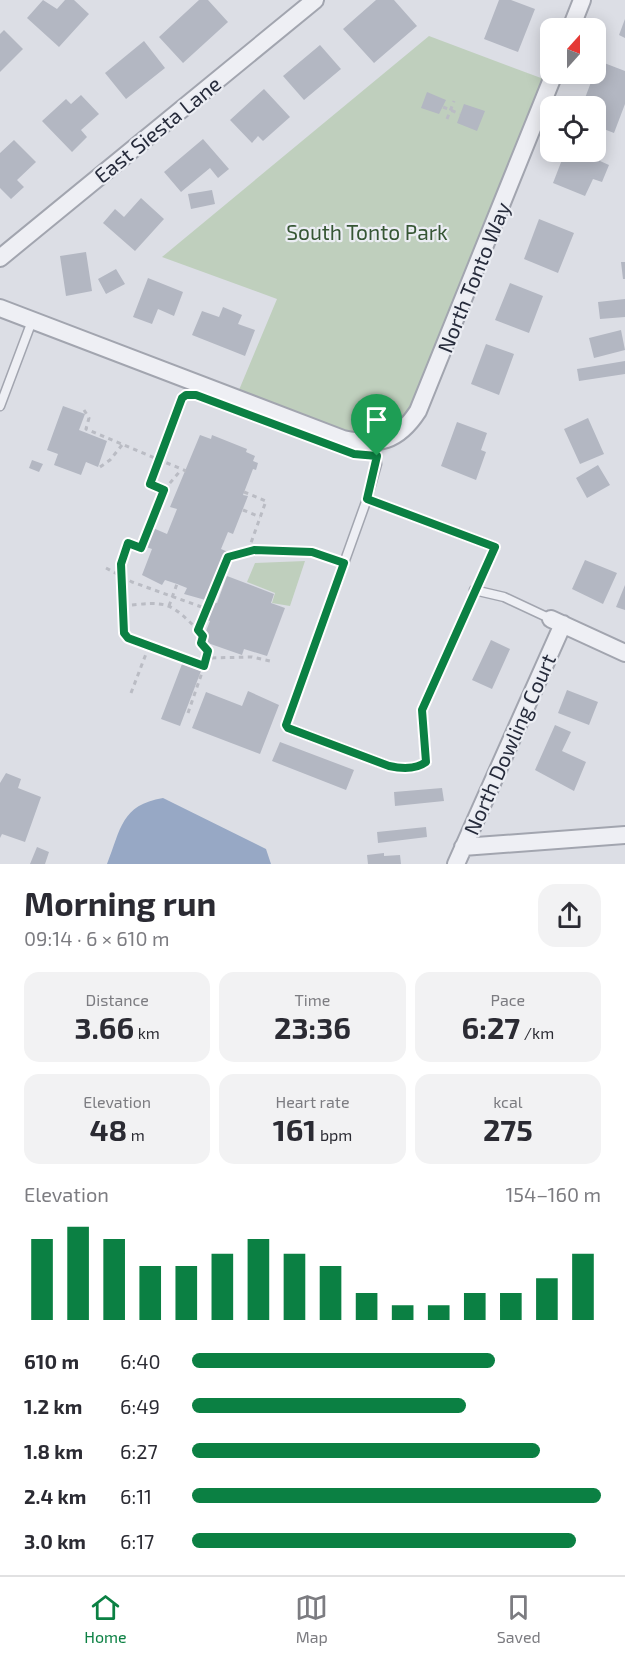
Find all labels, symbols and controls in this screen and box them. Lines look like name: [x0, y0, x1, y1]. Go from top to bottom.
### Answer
north arrow: [540, 18, 606, 84]
map controls: [540, 18, 606, 162]
street label: East Siesta Lane: [89, 70, 225, 188]
button: locate: [540, 96, 606, 162]
street label: North Tonto Way: [431, 198, 515, 356]
park label: South Tonto Park: [286, 219, 448, 244]
pin: [351, 394, 402, 456]
icon: arrive: [360, 403, 393, 436]
street label: North Dowling Court: [458, 650, 560, 838]
text: Morning run: [24, 883, 216, 923]
button: share: [538, 884, 601, 947]
text: 09:14 · 6 × 610 m: [24, 926, 170, 950]
text: Distance: [86, 990, 149, 1009]
text: Time: [295, 990, 330, 1009]
text: Pace: [491, 990, 525, 1009]
text: 3.66: [74, 1009, 134, 1045]
text: 23:36: [274, 1009, 351, 1045]
text: 6:27: [461, 1009, 520, 1045]
text: km: [134, 1023, 160, 1042]
text: /km: [520, 1023, 554, 1042]
text: Elevation: [83, 1092, 151, 1111]
text: Heart rate: [275, 1092, 350, 1111]
text: kcal: [493, 1092, 522, 1111]
text: 48: [89, 1111, 127, 1147]
text: 161: [273, 1111, 316, 1147]
text: 275: [483, 1111, 533, 1147]
text: m: [127, 1125, 145, 1144]
text: bpm: [316, 1125, 352, 1144]
text: Elevation: [24, 1182, 109, 1206]
text: 154–160 m: [505, 1182, 601, 1206]
text: 610 m: [24, 1349, 79, 1373]
text: 6:40: [120, 1349, 161, 1373]
text: 1.2 km: [24, 1394, 82, 1418]
text: 6:49: [120, 1394, 160, 1418]
text: 1.8 km: [24, 1439, 83, 1463]
text: 6:27: [120, 1439, 158, 1463]
text: 2.4 km: [24, 1484, 86, 1508]
text: 6:11: [120, 1484, 152, 1508]
text: 3.0 km: [24, 1529, 86, 1553]
text: 6:17: [120, 1529, 154, 1553]
tab: Home: [84, 1591, 127, 1646]
tab: Map: [295, 1591, 328, 1646]
tab: Saved: [497, 1591, 541, 1646]

